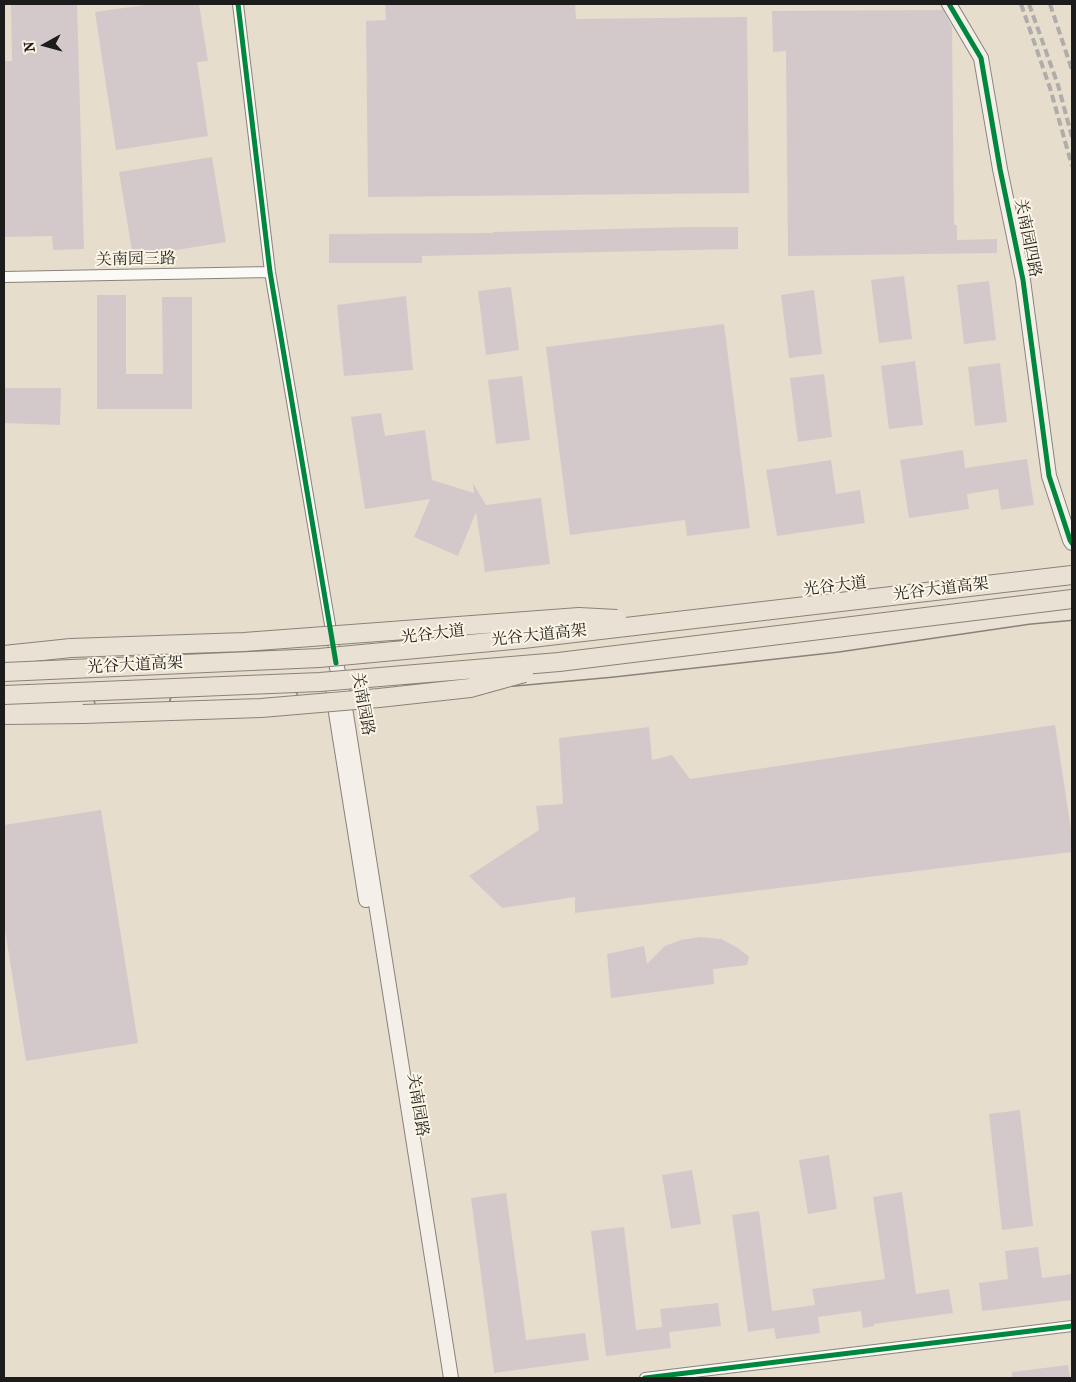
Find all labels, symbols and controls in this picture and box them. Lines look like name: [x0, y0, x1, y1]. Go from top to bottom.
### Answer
north arrow: [20, 20, 70, 70]
text: N: [21, 41, 39, 53]
street label: 关南园四路: [1010, 197, 1044, 279]
street label: 关南园三路: [96, 250, 176, 270]
street label: 光谷大道: [802, 574, 868, 600]
street label: 光谷大道高架: [892, 575, 990, 605]
street label: 光谷大道高架: [490, 621, 588, 651]
street label: 光谷大道: [400, 622, 466, 648]
street label: 光谷大道高架: [87, 654, 183, 678]
street label: 关南园路: [347, 671, 377, 737]
street label: 关南园路: [403, 1072, 431, 1138]

